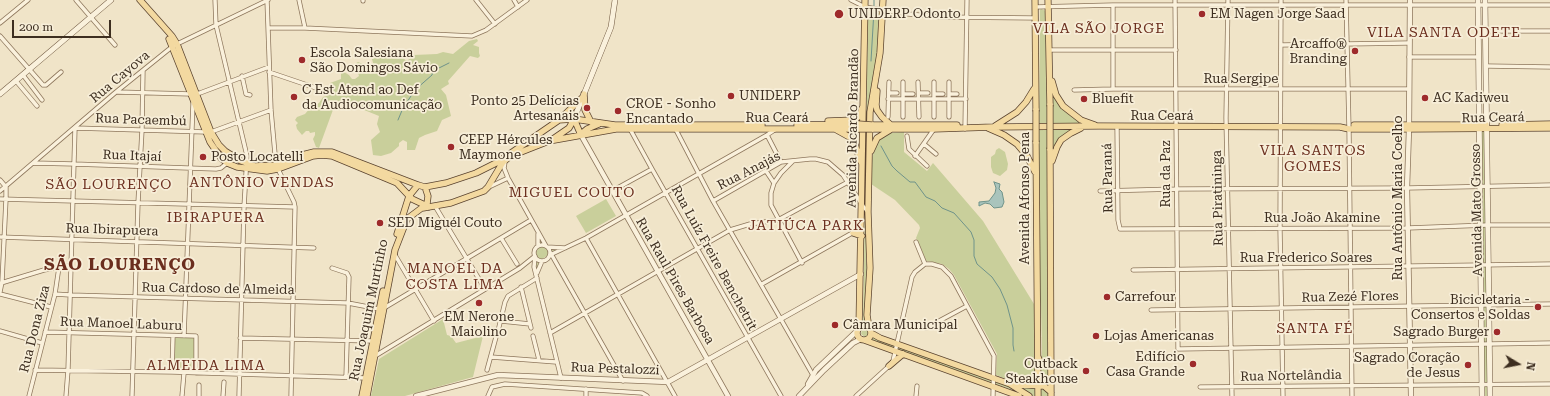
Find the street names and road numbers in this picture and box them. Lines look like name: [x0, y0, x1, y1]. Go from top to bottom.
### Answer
street label: Rua Cayova: [87, 48, 153, 106]
street label: Avenida Ricardo Brandão: [844, 48, 862, 208]
street label: Rua Sergipe: [1204, 71, 1278, 87]
street label: Rua Ceará: [1131, 108, 1193, 124]
street label: Rua Ceará: [746, 110, 808, 126]
street label: Rua Ceará: [1461, 110, 1525, 126]
street label: Rua Pacaembú: [95, 111, 187, 129]
street label: Rua Antônio Maria Coelho: [1390, 115, 1406, 281]
street label: Avenida Afonso Pena: [1017, 132, 1033, 264]
street label: Rua da Paz: [1158, 140, 1174, 208]
street label: Rua Paraná: [1100, 143, 1116, 213]
street label: Avenida Mato Grosso: [1468, 143, 1486, 277]
street label: Rua Itajaí: [102, 147, 162, 165]
street label: Rua Anajás: [715, 148, 783, 194]
street label: Rua Piratininga: [1209, 150, 1227, 246]
street label: Rua Luíz Freire Benchetrit: [668, 183, 760, 333]
street label: Rua João Akamine: [1264, 210, 1380, 226]
street label: Rua Raul Pires Barbosa: [632, 215, 718, 347]
street label: Rua Ibirapuera: [65, 221, 159, 239]
street label: Rua Joaquim Murtinho: [346, 238, 392, 382]
street label: Rua Frederico Soares: [1240, 250, 1372, 266]
street label: Rua Cardoso de Almeida: [141, 280, 295, 298]
street label: Rua Dona Ziza: [17, 284, 53, 374]
street label: Rua Zezé Flores: [1301, 288, 1399, 306]
street label: Rua Manoel Laburu: [60, 314, 182, 334]
street label: Rua Pestalozzi: [570, 360, 660, 378]
street label: Rua Nortelândia: [1240, 367, 1342, 385]

